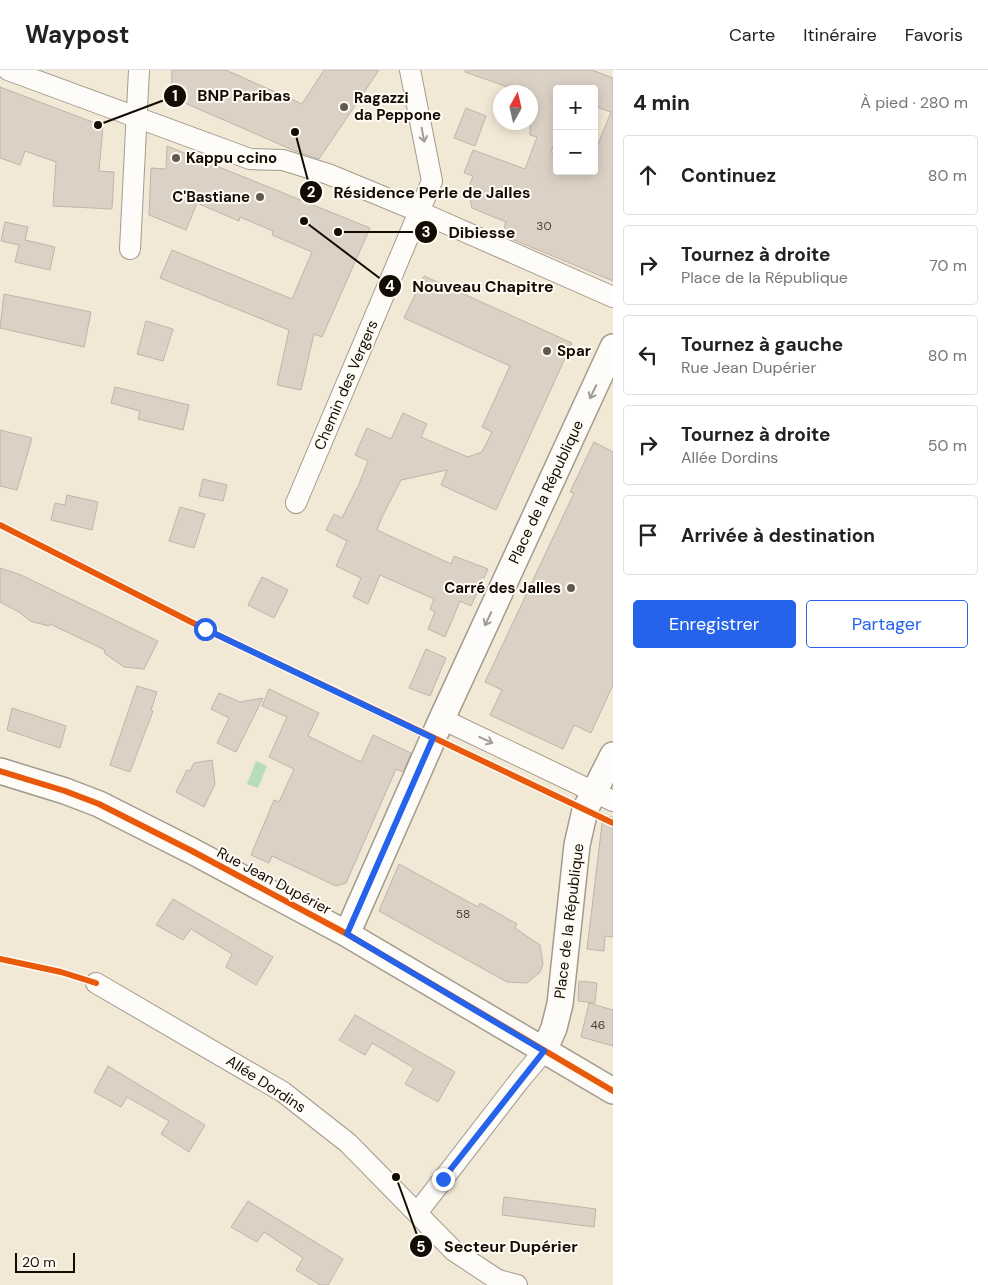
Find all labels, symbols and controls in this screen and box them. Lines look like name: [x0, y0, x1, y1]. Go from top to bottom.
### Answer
text: Waypost: [25, 19, 129, 50]
text: Carte: [729, 23, 775, 47]
text: Itinéraire: [803, 23, 877, 47]
text: Favoris: [905, 23, 963, 47]
callout: BNP Paribas: [162, 80, 301, 111]
text: BNP Paribas: [197, 85, 291, 106]
north arrow: [493, 85, 538, 130]
map controls: [553, 85, 598, 175]
button: +: [553, 85, 598, 130]
text: 1: [172, 86, 178, 106]
place label: Ragazzi da Peppone: [354, 88, 441, 125]
text: 4 min: [633, 89, 690, 117]
text: À pied · 280 m: [860, 92, 968, 113]
marker: Ragazzi da Peppone: [338, 101, 350, 113]
one-way arrow: [419, 127, 428, 143]
button: −: [553, 130, 598, 175]
place label: Kappu ccino: [186, 148, 277, 168]
marker: Kappu ccino: [170, 152, 182, 164]
icon: ahead: [634, 161, 662, 189]
text: Continuez: [681, 163, 776, 188]
text: 80 m: [928, 165, 967, 186]
callout: Résidence Perle de Jalles: [299, 176, 541, 207]
text: 2: [307, 182, 316, 202]
text: Résidence Perle de Jalles: [333, 182, 531, 203]
place label: C'Bastiane: [172, 187, 250, 207]
marker: C'Bastiane: [254, 191, 266, 203]
callout: Dibiesse: [414, 217, 526, 248]
house number: 30: [536, 218, 552, 234]
text: 3: [421, 222, 431, 242]
text: Dibiesse: [449, 222, 515, 243]
text: Tournez à droite: [681, 242, 831, 267]
icon: right: [634, 251, 662, 279]
text: 70 m: [929, 255, 967, 276]
text: Place de la République: [681, 267, 848, 288]
callout: Nouveau Chapitre: [377, 271, 564, 302]
text: 4: [385, 276, 395, 296]
text: Nouveau Chapitre: [412, 276, 554, 297]
street label: Chemin des Vergers: [310, 317, 382, 453]
text: Tournez à gauche: [681, 332, 843, 357]
place label: Spar: [557, 341, 591, 361]
icon: left: [634, 341, 662, 369]
marker: Spar: [541, 345, 553, 357]
text: 80 m: [928, 345, 967, 366]
text: Rue Jean Dupérier: [681, 357, 816, 378]
one-way arrow: [587, 384, 597, 399]
street label: Place de la République: [504, 417, 588, 567]
text: Tournez à droite: [681, 422, 831, 447]
icon: right: [634, 431, 662, 459]
text: 50 m: [928, 435, 967, 456]
text: Allée Dordins: [681, 447, 778, 468]
icon: arrive: [634, 521, 662, 549]
text: Arrivée à destination: [681, 523, 875, 548]
place label: Carré des Jalles: [444, 578, 561, 598]
marker: Carré des Jalles: [565, 582, 577, 594]
button: Enregistrer: [633, 600, 796, 648]
button: Partager: [806, 600, 968, 648]
one-way arrow: [483, 611, 493, 626]
route start: [194, 618, 217, 641]
one-way arrow: [478, 736, 493, 745]
street label: Rue Jean Dupérier: [213, 842, 335, 920]
street label: Place de la République: [550, 842, 588, 1000]
house number: 58: [456, 906, 470, 922]
house number: 46: [591, 1017, 605, 1033]
street label: Allée Dordins: [222, 1051, 310, 1117]
route end: [432, 1168, 455, 1191]
callout: Secteur Dupérier: [409, 1231, 588, 1262]
text: Secteur Dupérier: [444, 1236, 578, 1257]
text: 5: [416, 1237, 426, 1257]
scale bar: [15, 1250, 75, 1273]
text: 20 m: [22, 1253, 56, 1271]

